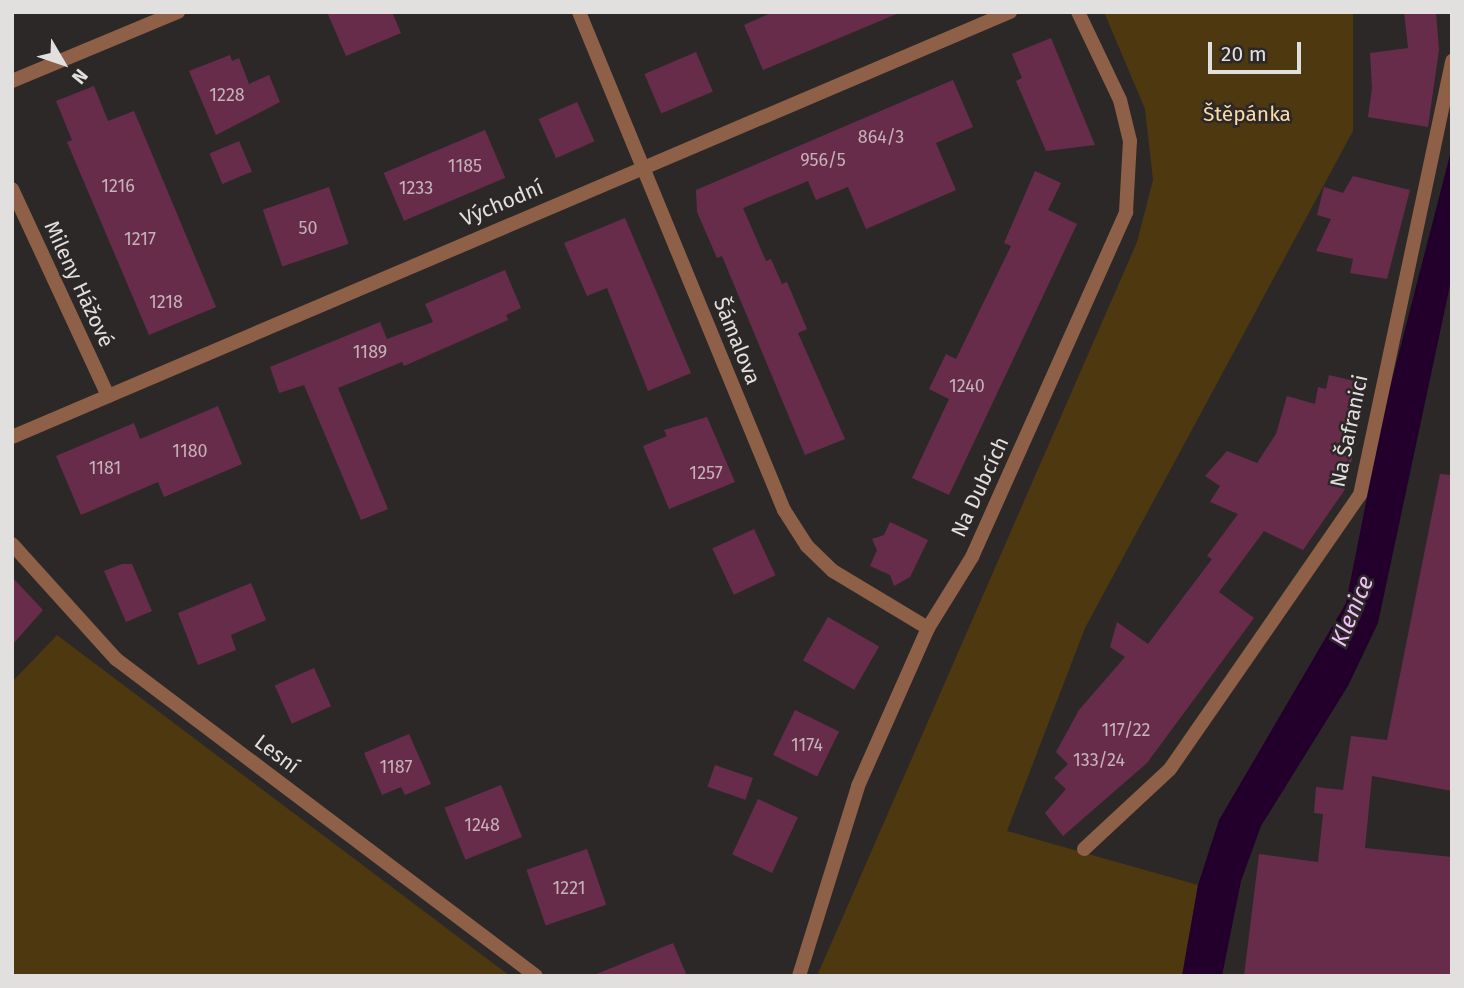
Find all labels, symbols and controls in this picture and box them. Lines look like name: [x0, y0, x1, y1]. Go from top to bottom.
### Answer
north arrow: [28, 28, 98, 98]
scale bar: [1212, 28, 1305, 72]
text: 20 m: [1221, 41, 1267, 67]
text: N: [67, 64, 93, 89]
house number: 1228: [209, 84, 245, 106]
park label: Štěpánka: [1203, 101, 1291, 127]
house number: 864/3: [858, 126, 904, 148]
house number: 956/5: [800, 149, 846, 171]
house number: 1185: [448, 155, 482, 177]
street label: Východní: [457, 174, 547, 232]
house number: 1216: [101, 175, 135, 197]
house number: 1233: [399, 177, 433, 199]
street label: Mileny Hážové: [39, 217, 119, 351]
house number: 50: [298, 217, 318, 239]
house number: 1217: [124, 228, 156, 250]
house number: 1218: [149, 291, 183, 313]
street label: Šámalova: [708, 294, 766, 388]
house number: 1189: [353, 341, 387, 363]
street label: Na Šafranici: [1325, 373, 1373, 489]
house number: 1240: [949, 375, 985, 397]
street label: Na Dubcích: [946, 433, 1014, 541]
house number: 1180: [172, 440, 208, 462]
house number: 1181: [89, 457, 121, 479]
house number: 1257: [689, 462, 723, 484]
water label: Klenice: [1325, 572, 1379, 650]
house number: 117/22: [1101, 719, 1151, 741]
street label: Lesní: [250, 729, 304, 779]
house number: 1174: [791, 734, 823, 756]
house number: 133/24: [1073, 749, 1125, 771]
house number: 1187: [380, 756, 412, 778]
house number: 1248: [464, 814, 500, 836]
house number: 1221: [553, 877, 585, 899]

